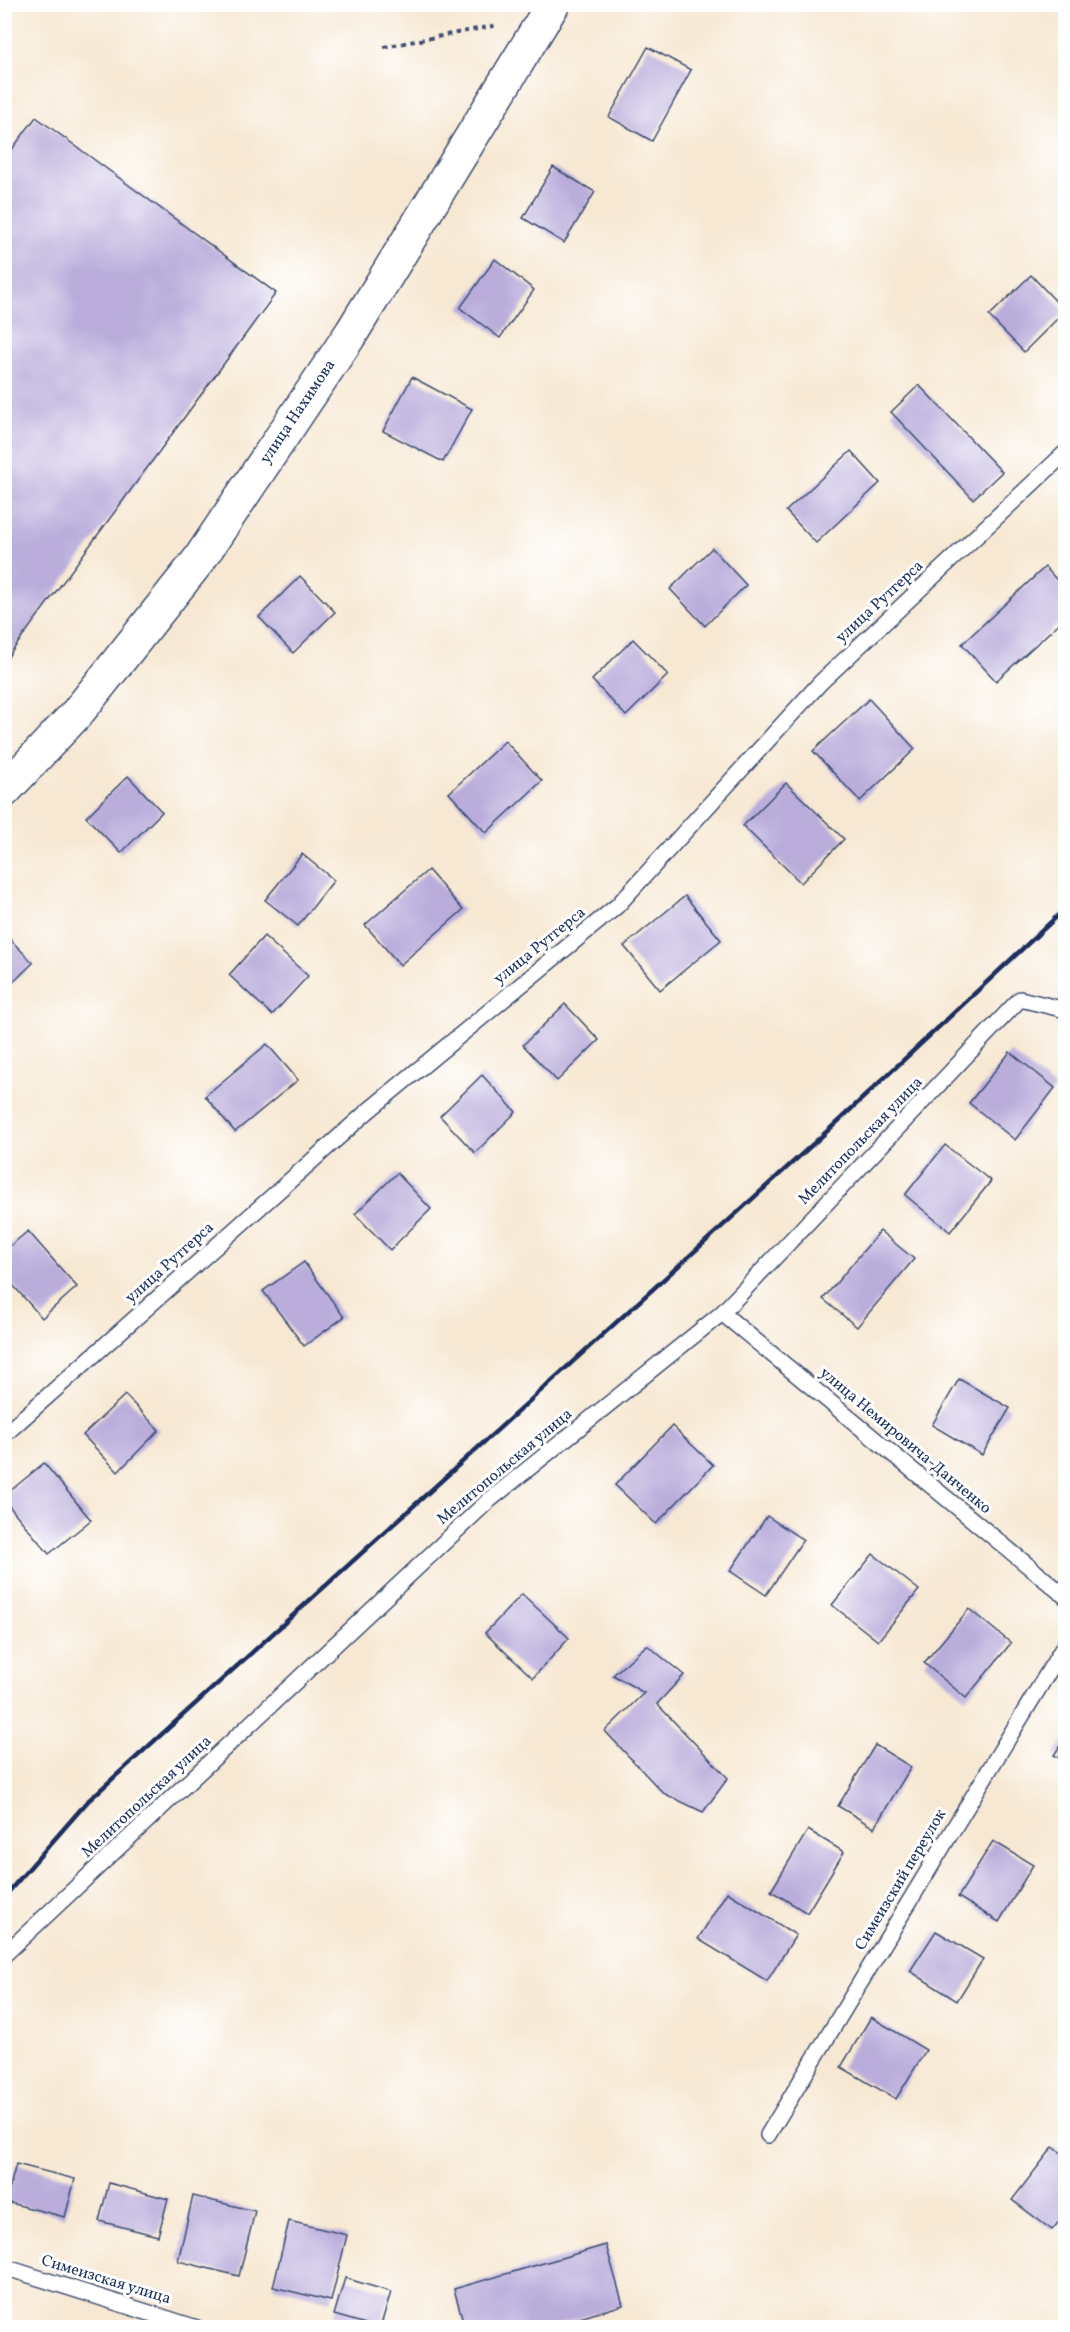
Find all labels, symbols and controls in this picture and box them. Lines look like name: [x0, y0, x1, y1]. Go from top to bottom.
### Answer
street label: улица Нахимова: [255, 356, 341, 468]
street label: улица Рутгерса: [831, 556, 929, 648]
street label: улица Рутгерса: [489, 902, 591, 990]
street label: Мелитопольская улица: [794, 1072, 928, 1210]
street label: улица Рутгерса: [121, 1217, 219, 1309]
street label: улица Немировича-Данченко: [814, 1363, 996, 1519]
street label: Мелитопольская улица: [433, 1404, 577, 1530]
street label: Мелитопольская улица: [77, 1731, 217, 1863]
street label: Симеизский переулок: [850, 1805, 952, 1955]
street label: Симеизская улица: [38, 2250, 174, 2310]

